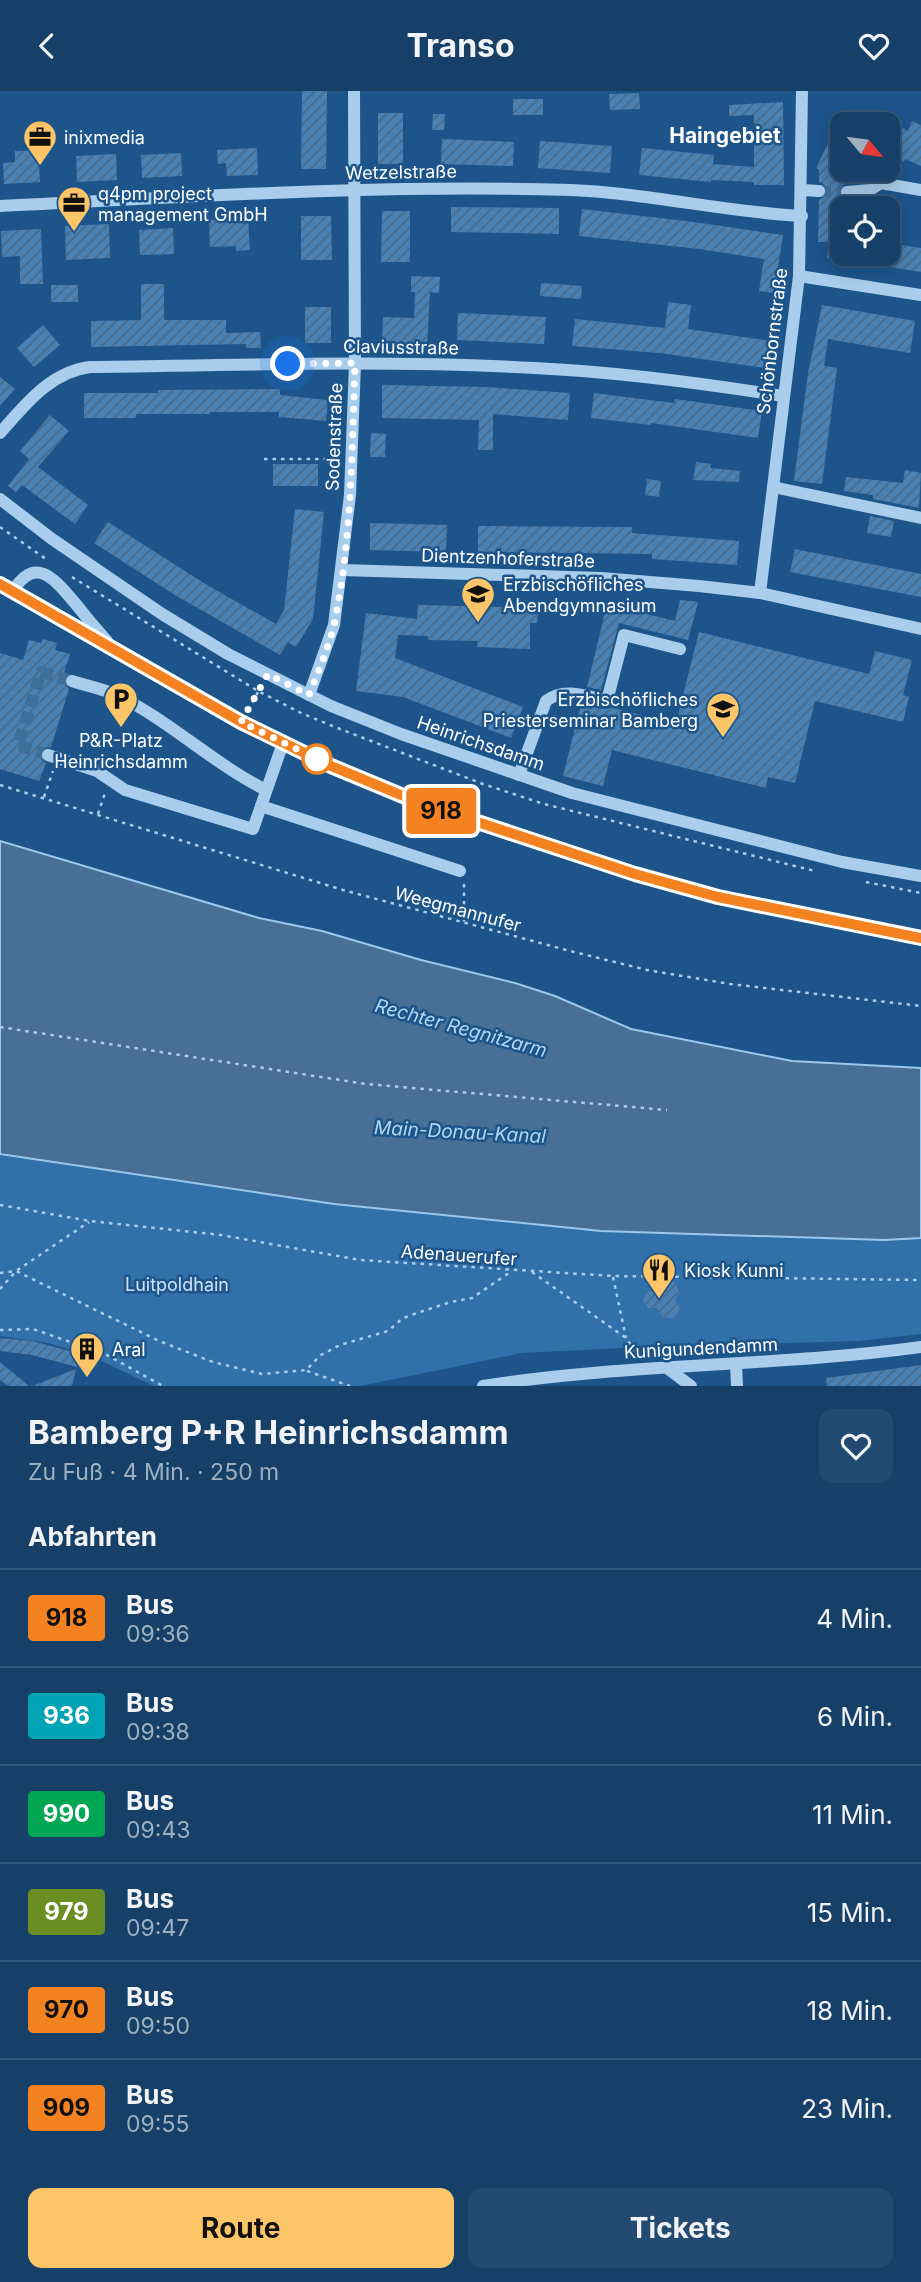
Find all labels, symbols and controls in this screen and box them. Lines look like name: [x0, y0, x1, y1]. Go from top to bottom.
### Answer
text: Transo: [406, 26, 515, 65]
icon: back: [28, 27, 66, 65]
icon: heart: [855, 27, 893, 65]
north arrow: [830, 112, 900, 182]
map controls: [830, 112, 900, 266]
office icon: inixmedia: [21, 118, 59, 167]
district label: Haingebiet: [669, 123, 781, 148]
place label: inixmedia: [64, 127, 145, 148]
street label: Wetzelstraße: [345, 161, 457, 183]
place label: q4pm project management GmbH: [98, 183, 268, 225]
office icon: q4pm project management GmbH: [55, 184, 93, 233]
button: locate: [830, 196, 900, 266]
street label: Schönbornstraße: [753, 267, 791, 415]
street label: Claviusstraße: [343, 335, 459, 359]
your location: [270, 346, 305, 381]
street label: Sodenstraße: [322, 382, 346, 492]
street label: Dientzenhoferstraße: [421, 544, 595, 572]
place label: Erzbischöfliches Abendgymnasium: [503, 574, 657, 616]
school or university icon: Erzbischöfliches Abendgymnasium: [459, 575, 497, 624]
parking icon: P&R-Platz Heinrichsdamm: [102, 680, 140, 729]
place label: Erzbischöfliches Priesterseminar Bamberg: [483, 689, 698, 731]
school or university icon: Erzbischöfliches Priesterseminar Bamberg: [704, 690, 742, 739]
street label: Heinrichsdamm: [415, 711, 547, 775]
place label: P&R-Platz Heinrichsdamm: [54, 730, 188, 772]
unlabelled marker: [302, 744, 332, 774]
line badge: 918: [401, 788, 481, 834]
text: 918: [420, 796, 462, 825]
street label: Weegmannufer: [392, 882, 524, 936]
water label: Rechter Regnitzarm: [373, 994, 549, 1062]
water label: Main-Donau-Kanal: [374, 1116, 547, 1148]
street label: Adenauerufer: [400, 1240, 518, 1270]
restaurant icon: Kiosk Kunni: [640, 1251, 678, 1300]
place label: Kiosk Kunni: [684, 1260, 784, 1281]
park label: Luitpoldhain: [125, 1274, 229, 1295]
building icon: Aral: [68, 1330, 106, 1379]
street label: Kunigundendamm: [623, 1333, 779, 1363]
place label: Aral: [112, 1339, 146, 1360]
button: heart: [819, 1409, 893, 1483]
text: Bamberg P+R Heinrichsdamm: [28, 1412, 509, 1452]
text: Zu Fuß · 4 Min. · 250 m: [28, 1458, 279, 1486]
text: Abfahrten: [28, 1521, 157, 1552]
text: Bus: [126, 1589, 174, 1620]
text: 918: [46, 1603, 87, 1632]
text: 4 Min.: [816, 1603, 893, 1634]
text: 09:36: [126, 1620, 190, 1648]
text: Bus: [126, 1687, 174, 1718]
text: 936: [43, 1701, 90, 1730]
text: 6 Min.: [817, 1701, 893, 1732]
text: 09:38: [126, 1718, 190, 1746]
text: Bus: [126, 1785, 174, 1816]
text: 990: [43, 1799, 90, 1828]
text: 11 Min.: [812, 1799, 893, 1830]
text: 09:43: [126, 1816, 190, 1844]
text: Bus: [126, 1883, 174, 1914]
text: 979: [44, 1897, 89, 1926]
text: 15 Min.: [807, 1897, 893, 1928]
text: 09:47: [126, 1914, 189, 1942]
text: Bus: [126, 1981, 174, 2012]
text: 970: [44, 1995, 89, 2024]
text: 18 Min.: [806, 1995, 893, 2026]
text: 09:50: [126, 2012, 190, 2040]
text: Bus: [126, 2079, 174, 2110]
text: 909: [43, 2093, 90, 2122]
text: 23 Min.: [801, 2093, 893, 2124]
text: 09:55: [126, 2110, 189, 2138]
button: Route: [28, 2188, 454, 2268]
button: Tickets: [468, 2188, 893, 2268]

